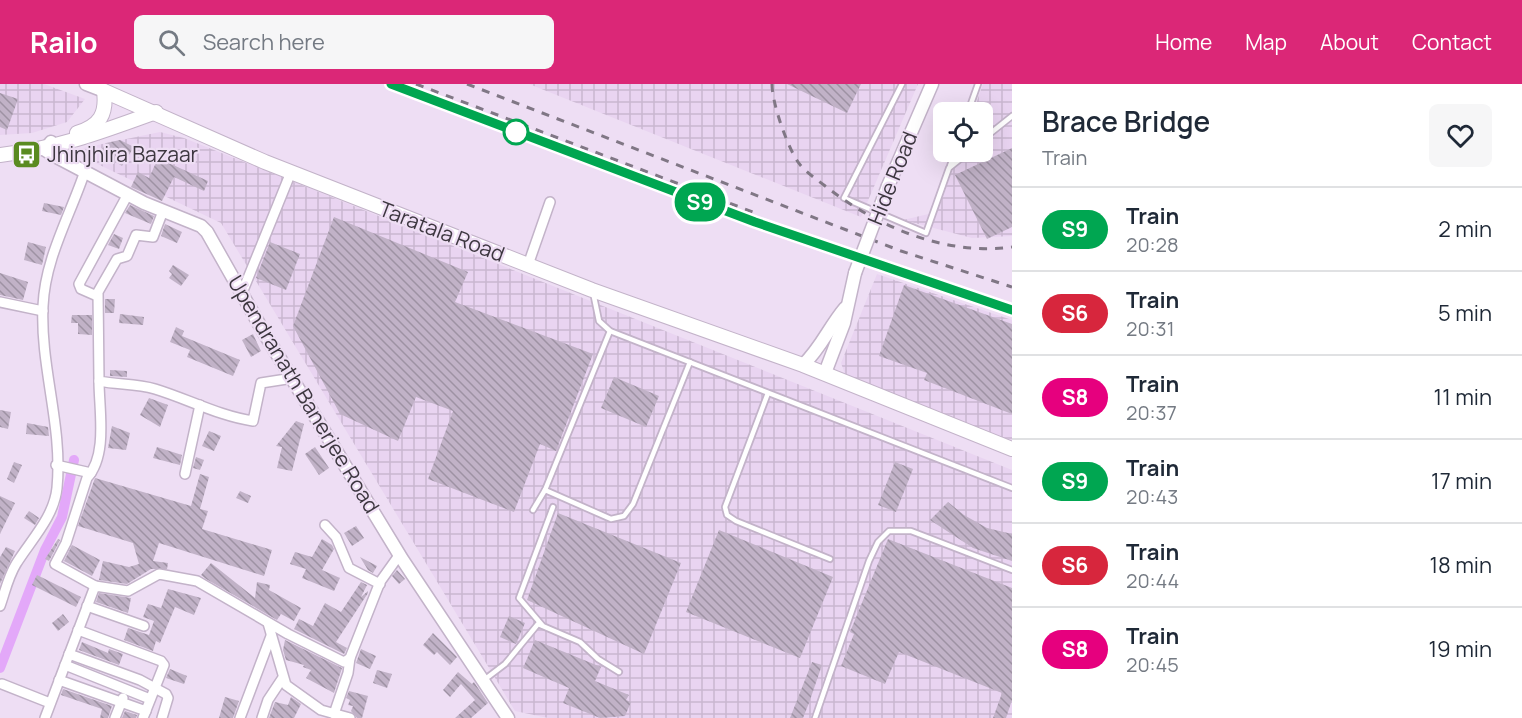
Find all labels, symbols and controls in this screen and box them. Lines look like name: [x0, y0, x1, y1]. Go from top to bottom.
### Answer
search box: [134, 15, 554, 69]
text: Railo: [30, 23, 98, 61]
icon: search: [155, 26, 188, 59]
text: Search here: [203, 27, 325, 57]
text: Home: [1155, 28, 1212, 56]
text: Map: [1245, 28, 1287, 56]
text: About: [1320, 28, 1379, 56]
text: Contact: [1412, 28, 1492, 56]
map controls: [933, 102, 993, 162]
button: locate: [933, 102, 993, 162]
text: Brace Bridge: [1042, 102, 1210, 140]
button: heart: [1429, 104, 1492, 167]
unlabelled marker: [503, 119, 529, 145]
street label: Hide Road: [861, 127, 923, 229]
bus stop icon: Jhinjhira Bazaar: [10, 138, 42, 170]
place label: Jhinjhira Bazaar: [47, 140, 199, 168]
text: Train: [1042, 144, 1087, 171]
line badge: S9: [673, 182, 727, 222]
text: S9: [687, 188, 713, 216]
street label: Taratala Road: [375, 194, 509, 268]
text: Train: [1126, 201, 1179, 231]
text: 2 min: [1438, 214, 1492, 244]
text: S9: [1062, 215, 1088, 243]
text: 20:28: [1126, 231, 1179, 258]
street label: Upendranath Banerjee Road: [222, 270, 386, 518]
text: Train: [1126, 285, 1179, 315]
text: 5 min: [1438, 298, 1492, 328]
text: S6: [1062, 299, 1088, 327]
text: 20:31: [1126, 315, 1174, 342]
text: Train: [1126, 369, 1179, 399]
text: 11 min: [1434, 382, 1492, 412]
text: S8: [1062, 383, 1088, 411]
text: 20:37: [1126, 399, 1177, 426]
text: Train: [1126, 453, 1179, 483]
text: 17 min: [1431, 466, 1492, 496]
text: S9: [1062, 467, 1088, 495]
text: 20:43: [1126, 483, 1178, 510]
text: Train: [1126, 537, 1179, 567]
text: 18 min: [1429, 550, 1492, 580]
text: S6: [1062, 551, 1088, 579]
text: 20:44: [1126, 567, 1179, 594]
text: Train: [1126, 621, 1179, 651]
text: 19 min: [1429, 634, 1492, 664]
text: S8: [1062, 635, 1088, 663]
text: 20:45: [1126, 651, 1179, 678]

